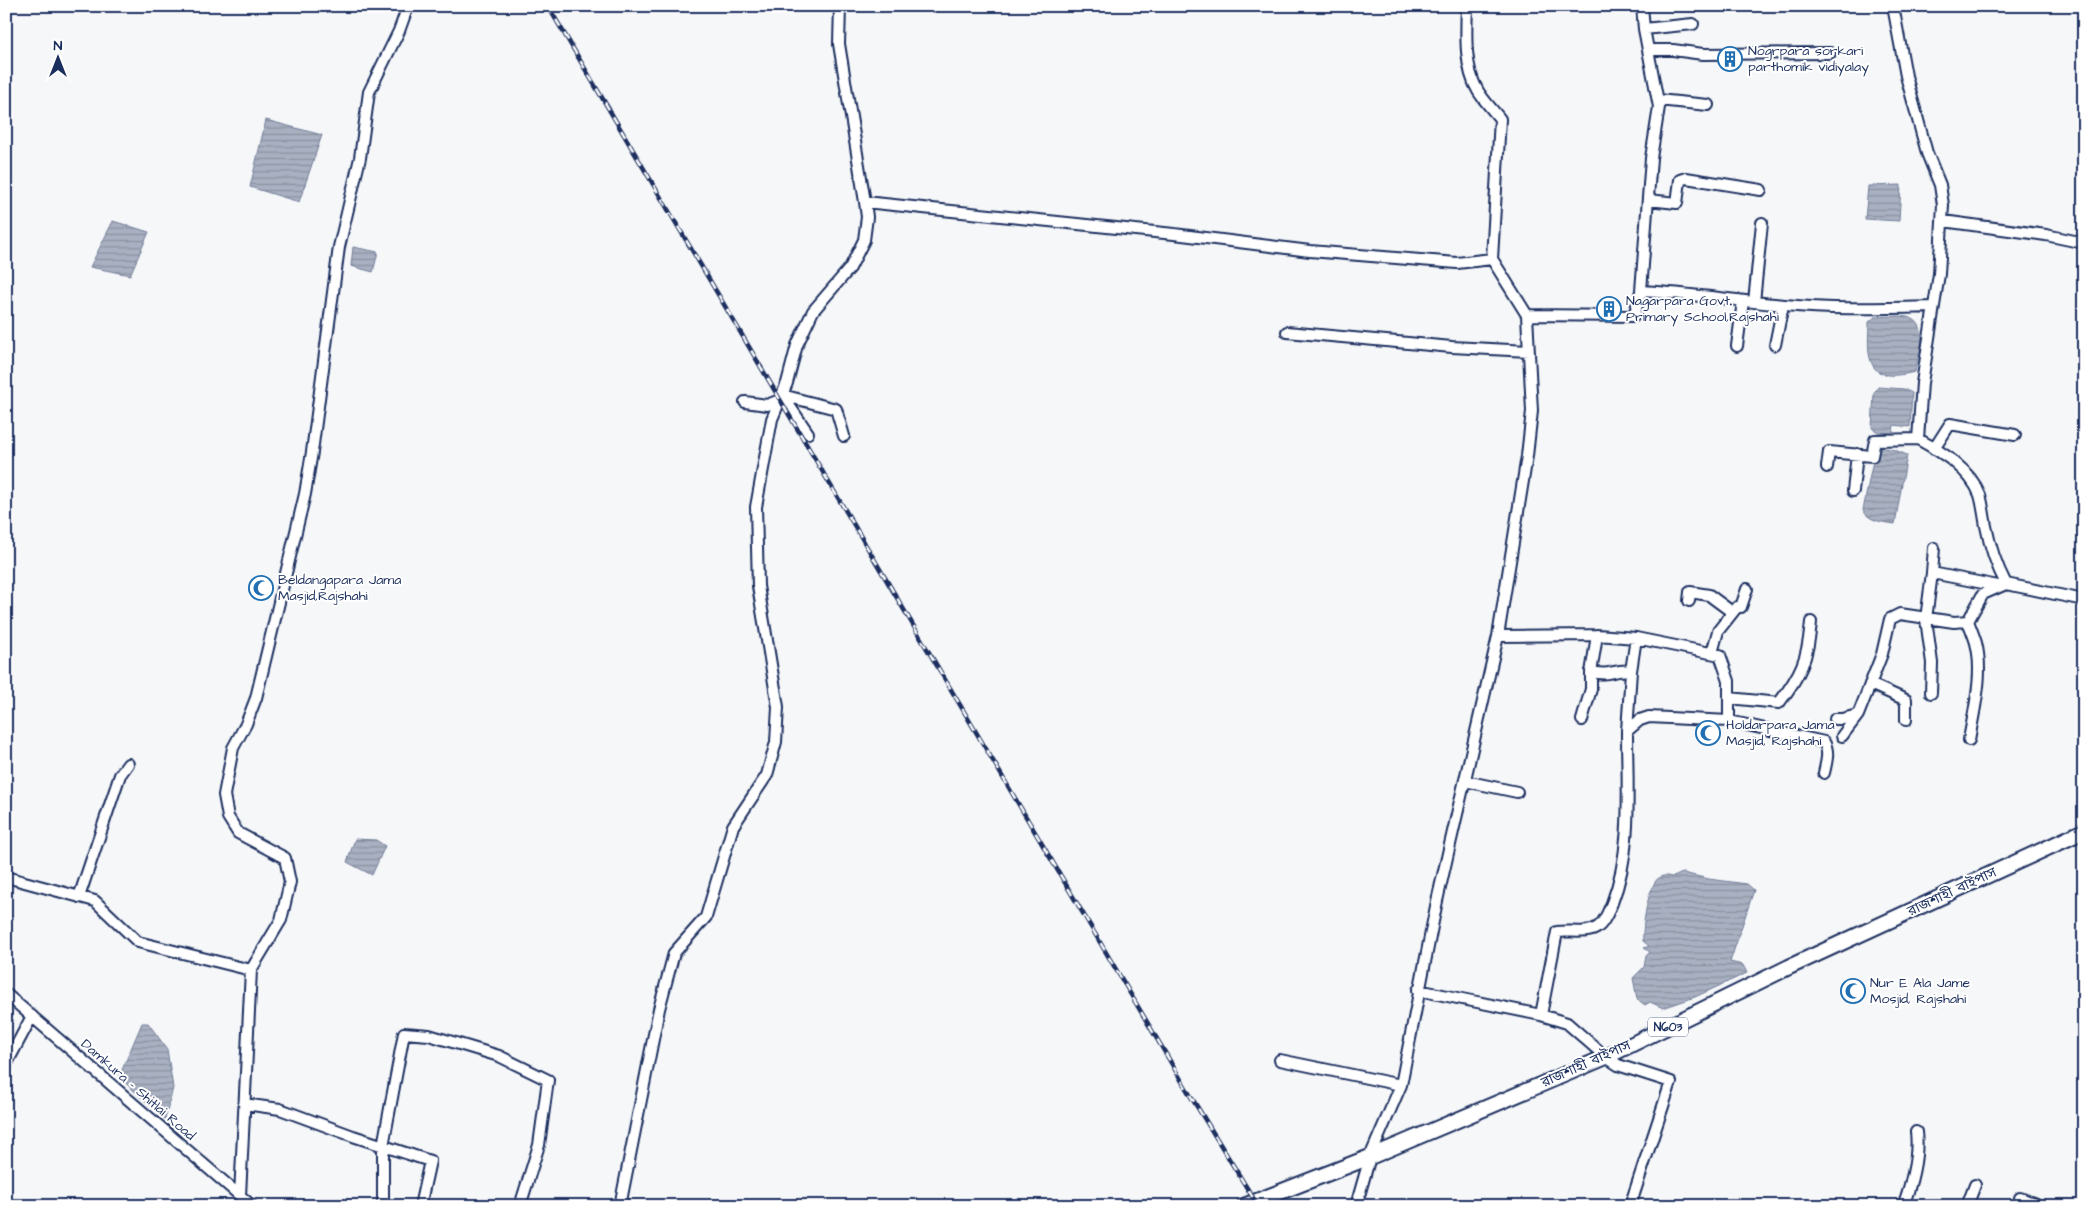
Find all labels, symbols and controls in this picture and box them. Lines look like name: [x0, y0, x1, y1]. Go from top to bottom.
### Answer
north arrow: [32, 32, 82, 82]
text: N: [54, 36, 63, 56]
place label: Nogrpara sorkari parthomik vidiyalay: [1748, 41, 1869, 77]
building icon: Nogrpara sorkari parthomik vidiyalay: [1717, 46, 1743, 72]
place label: Nagarpara Govt. Primary School,Rajshahi: [1626, 291, 1779, 327]
building icon: Nagarpara Govt. Primary School,Rajshahi: [1596, 296, 1622, 322]
place label: Beldangapara Jama Masjid,Rajshahi: [278, 570, 401, 606]
mosque icon: Beldangapara Jama Masjid,Rajshahi: [248, 575, 274, 601]
place label: Holdarpara Jama Masjid, Rajshahi: [1726, 715, 1835, 751]
mosque icon: Holdarpara Jama Masjid, Rajshahi: [1695, 720, 1721, 746]
street label: রাজশাহী বাইপাস: [1903, 862, 2000, 922]
place label: Nur E Ala Jame Mosjid, Rajshahi: [1870, 973, 1970, 1009]
mosque icon: Nur E Ala Jame Mosjid, Rajshahi: [1840, 978, 1866, 1004]
road number: N603: [1648, 1018, 1688, 1036]
street label: Damkura - Shitlai Road: [76, 1035, 200, 1145]
street label: রাজশাহী বাইপাস: [1537, 1035, 1634, 1093]

